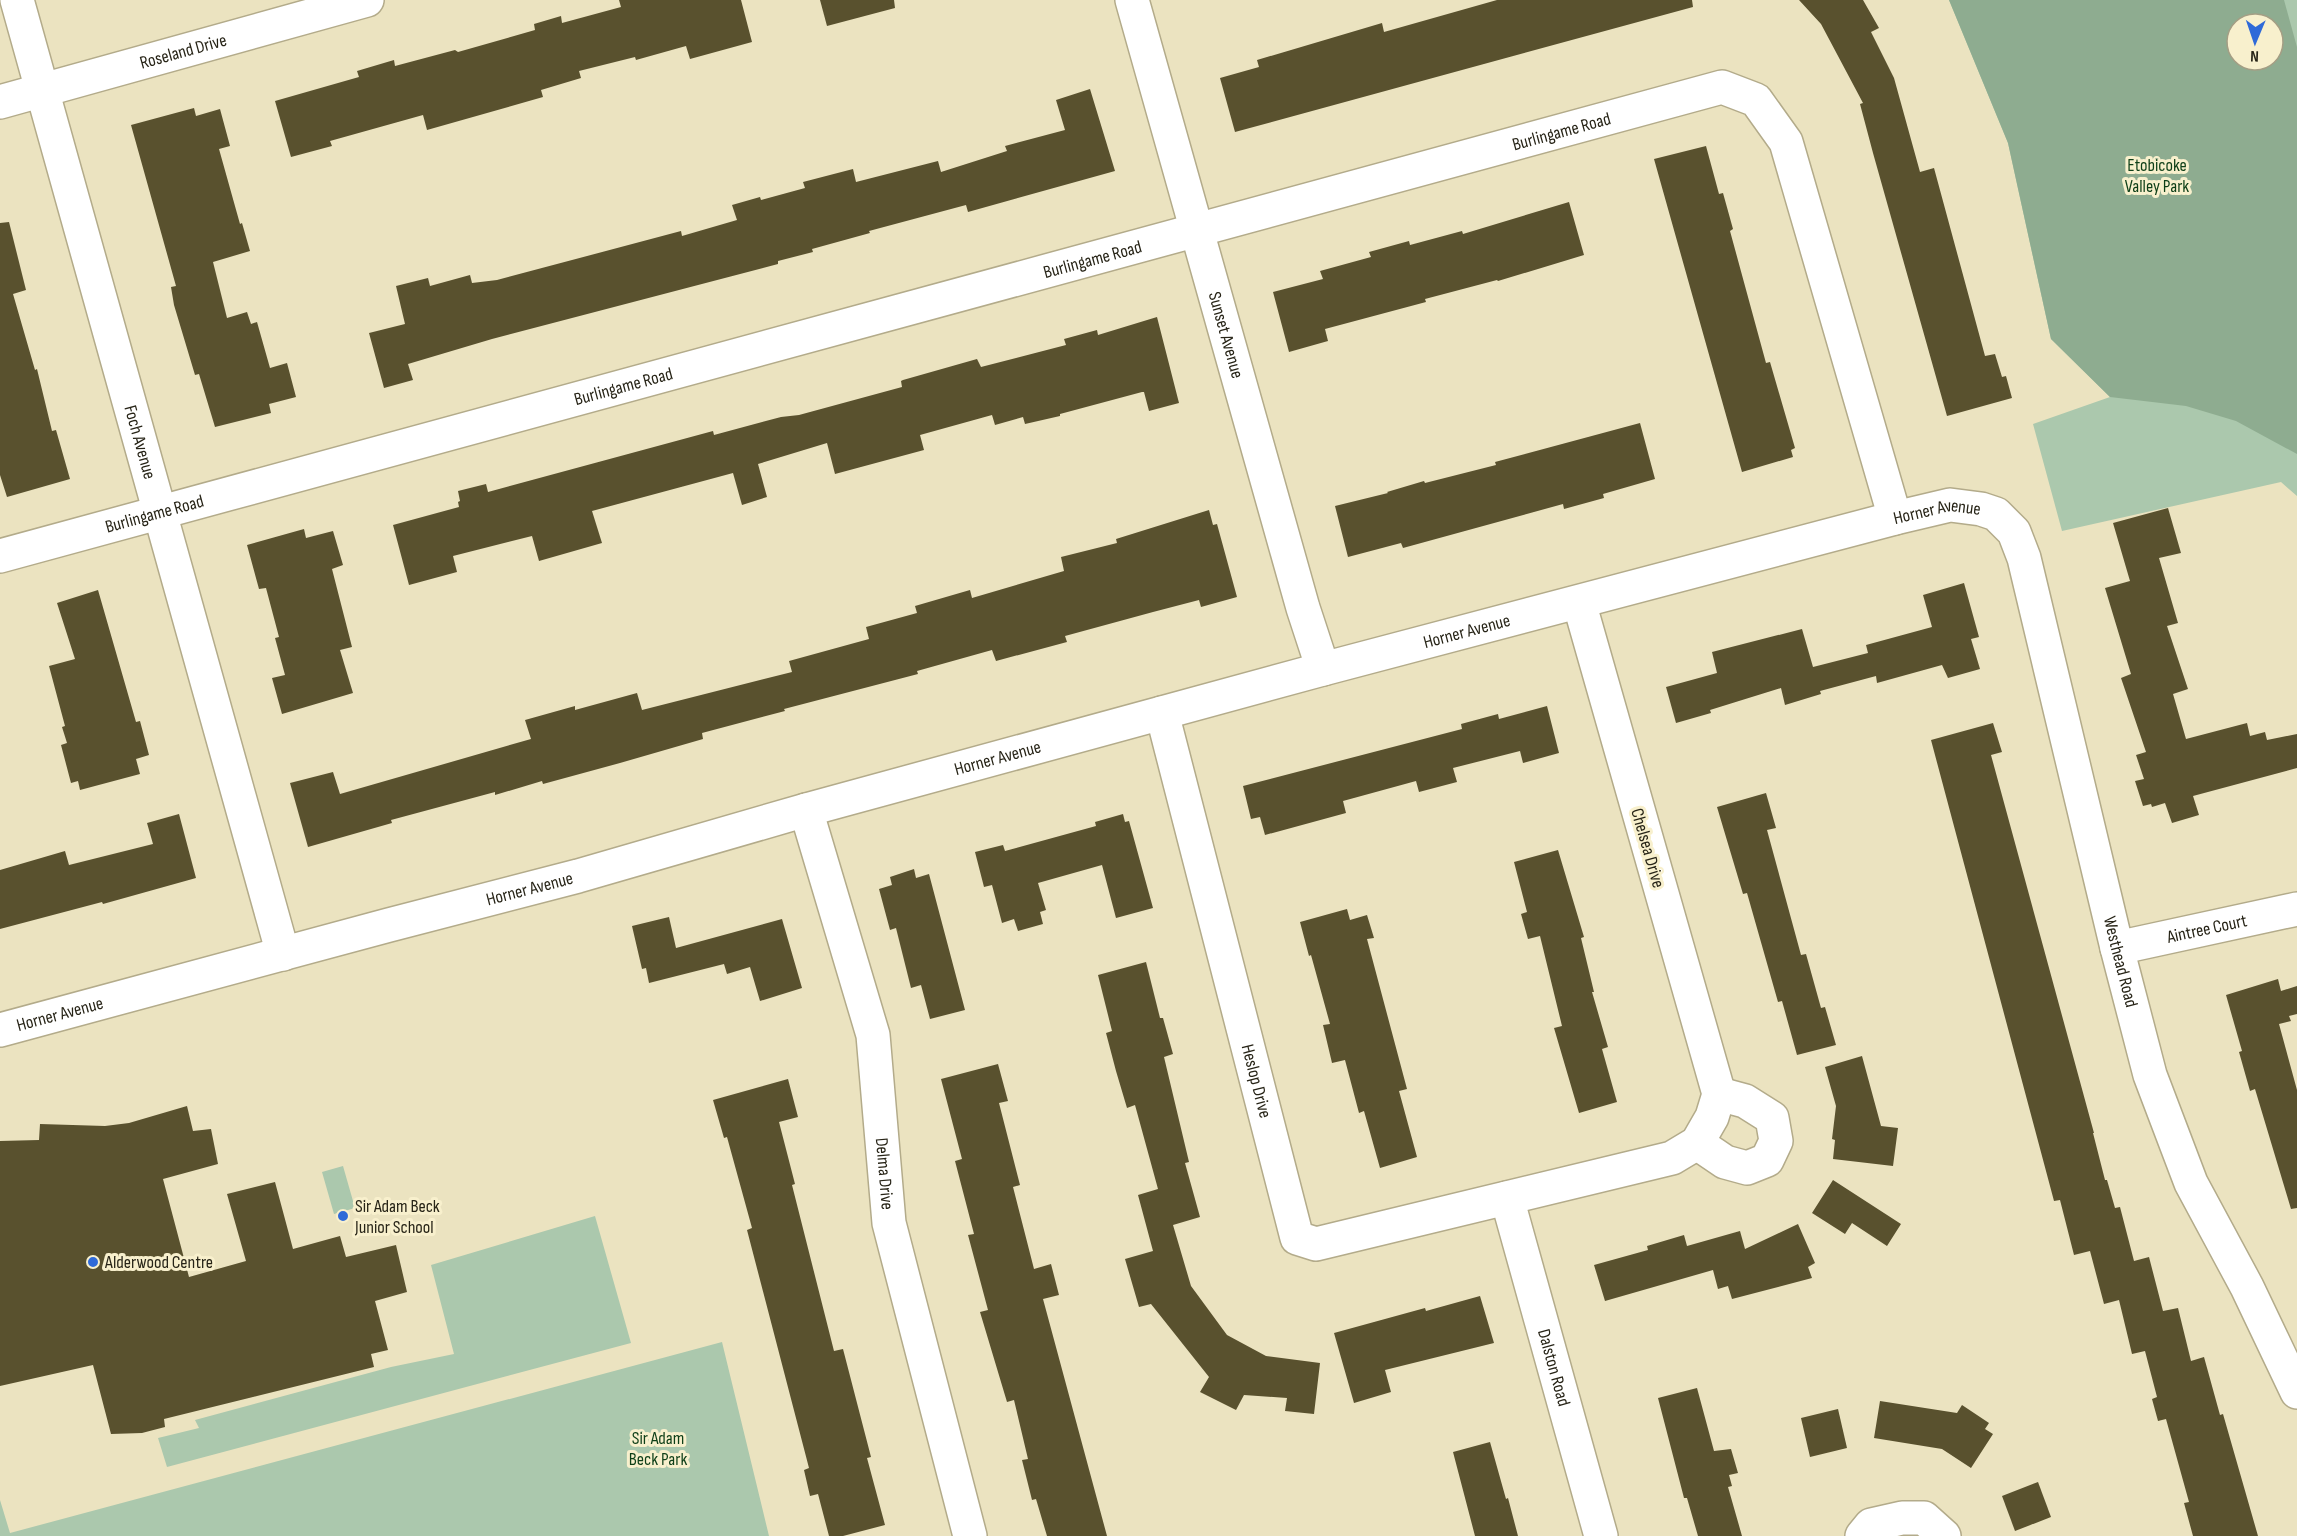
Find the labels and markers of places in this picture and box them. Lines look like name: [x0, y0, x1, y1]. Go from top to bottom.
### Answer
place label: Sir Adam Beck Junior School: [354, 1196, 440, 1238]
marker: Sir Adam Beck Junior School: [336, 1209, 350, 1223]
place label: Alderwood Centre: [104, 1252, 213, 1273]
marker: Alderwood Centre: [86, 1255, 100, 1269]

